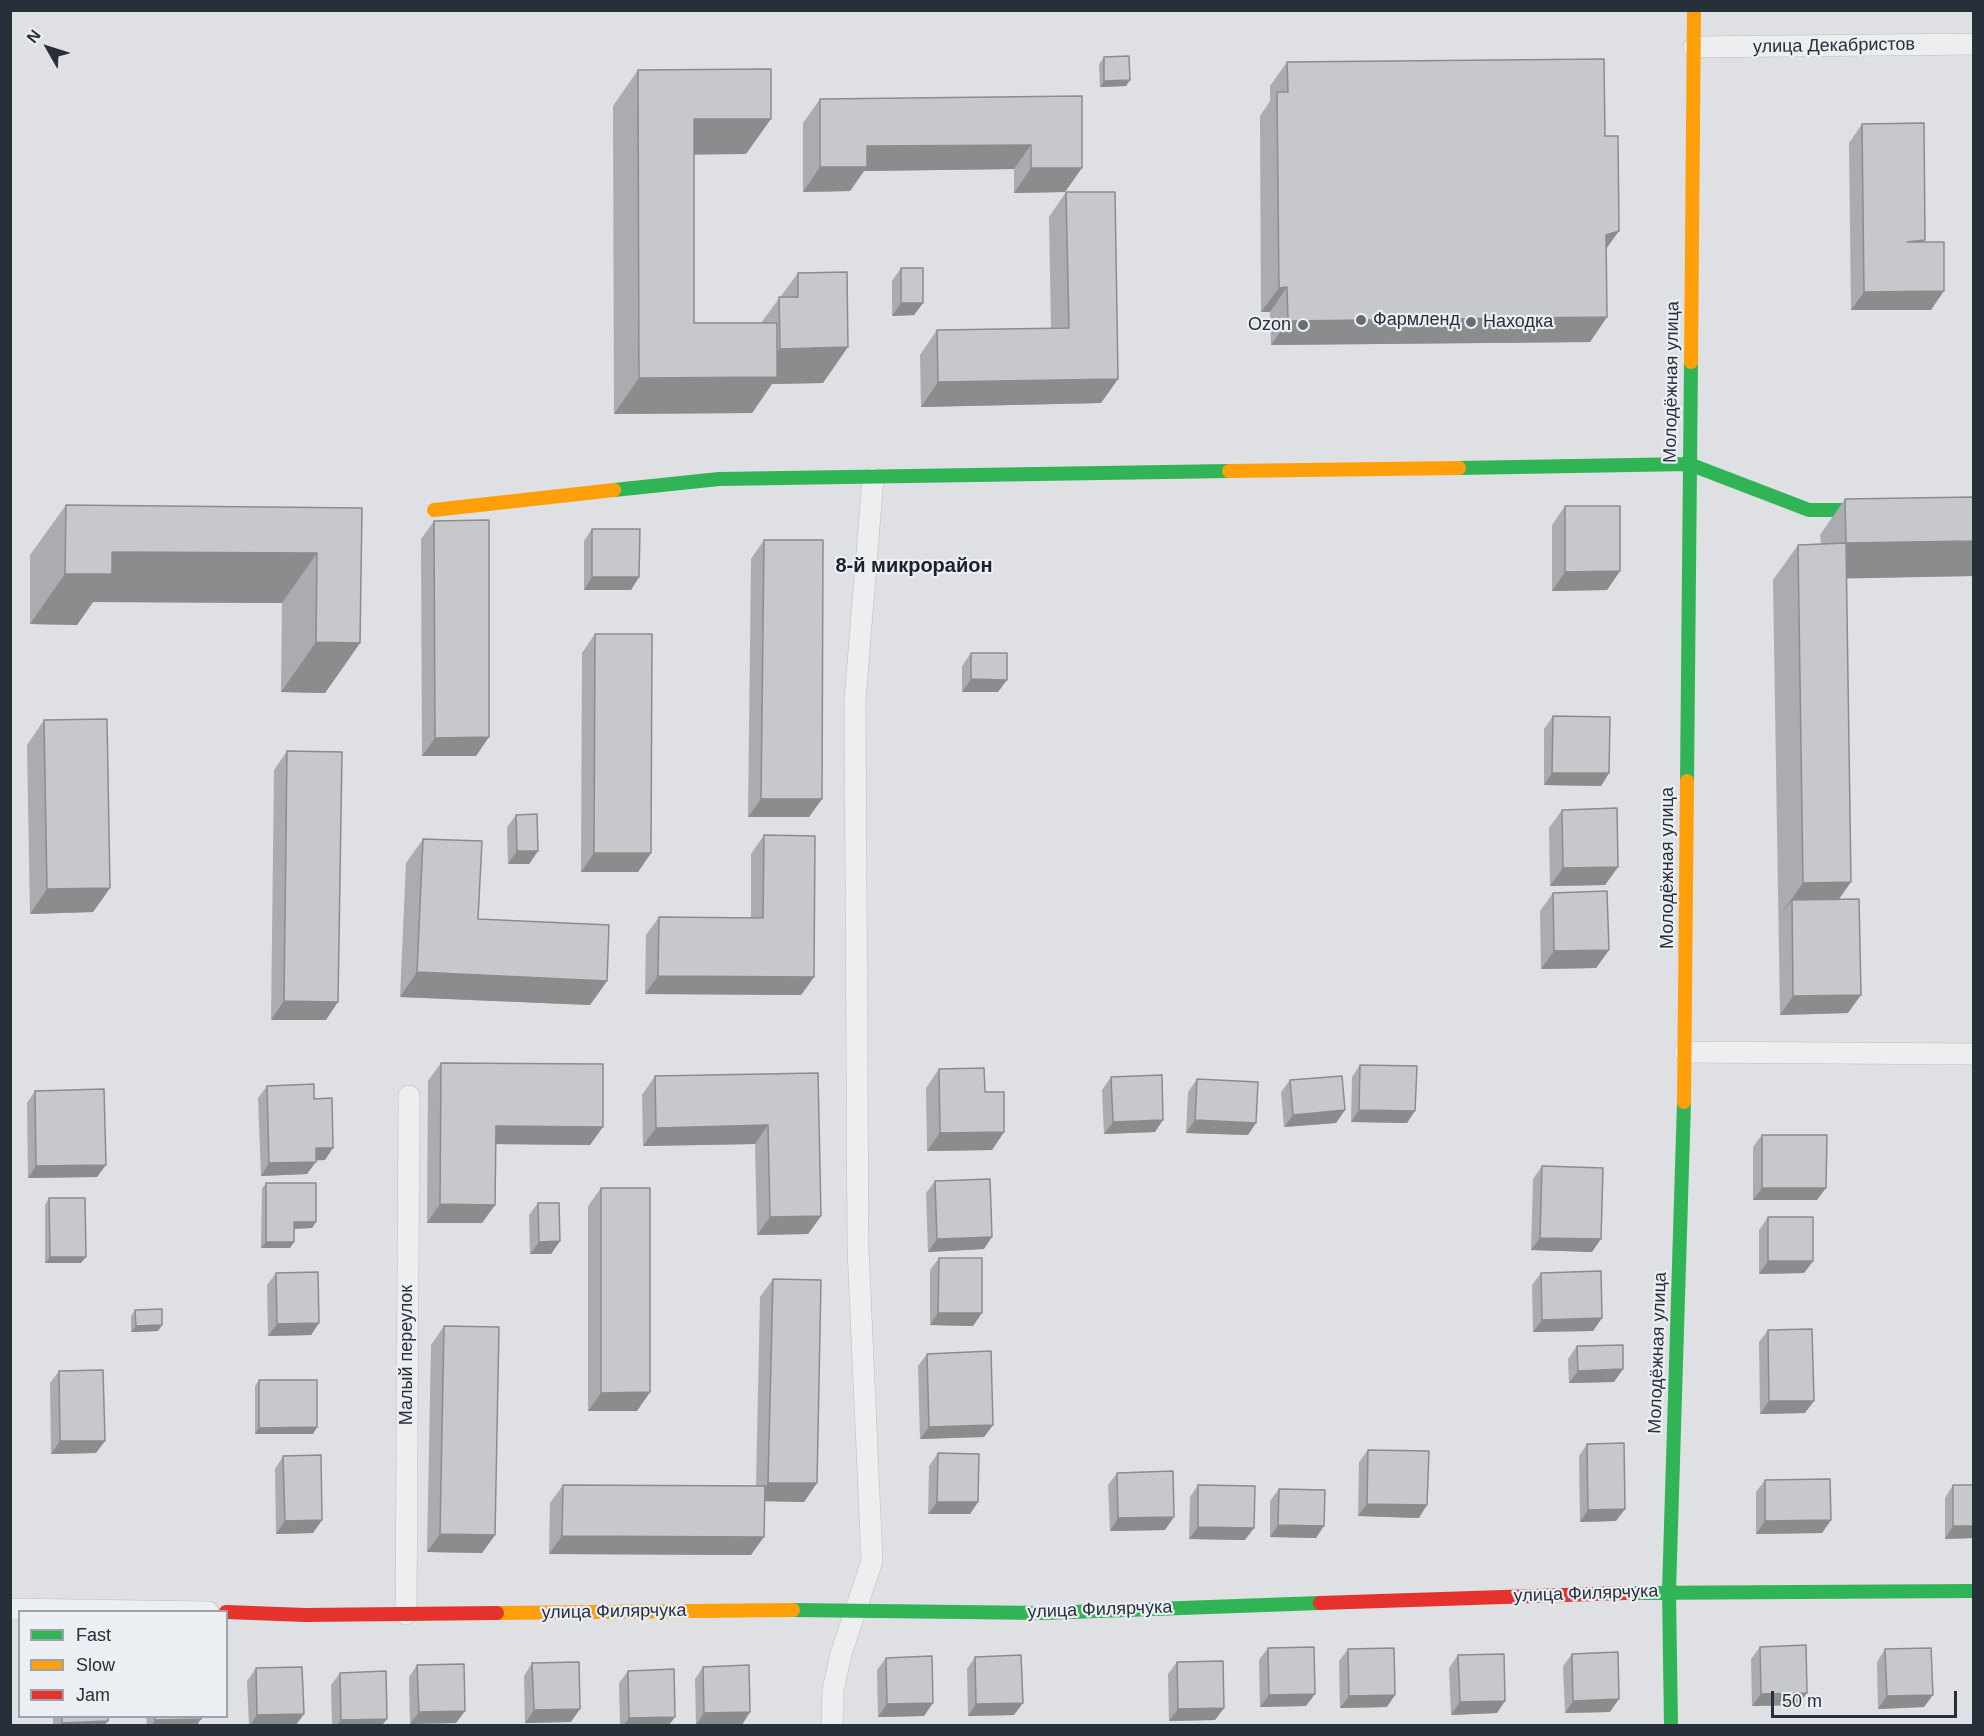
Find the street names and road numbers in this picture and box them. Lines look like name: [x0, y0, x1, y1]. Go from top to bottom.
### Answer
street label: улица Декабристов: [1753, 34, 1915, 58]
street label: Молодёжная улица: [1660, 301, 1684, 463]
street label: Молодёжная улица: [1657, 787, 1679, 949]
street label: Молодёжная улица: [1644, 1272, 1672, 1434]
street label: Малый переулок: [396, 1285, 418, 1425]
street label: улица Филярчука: [1513, 1581, 1659, 1607]
street label: улица Филярчука: [1027, 1597, 1173, 1623]
street label: улица Филярчука: [541, 1600, 687, 1624]

